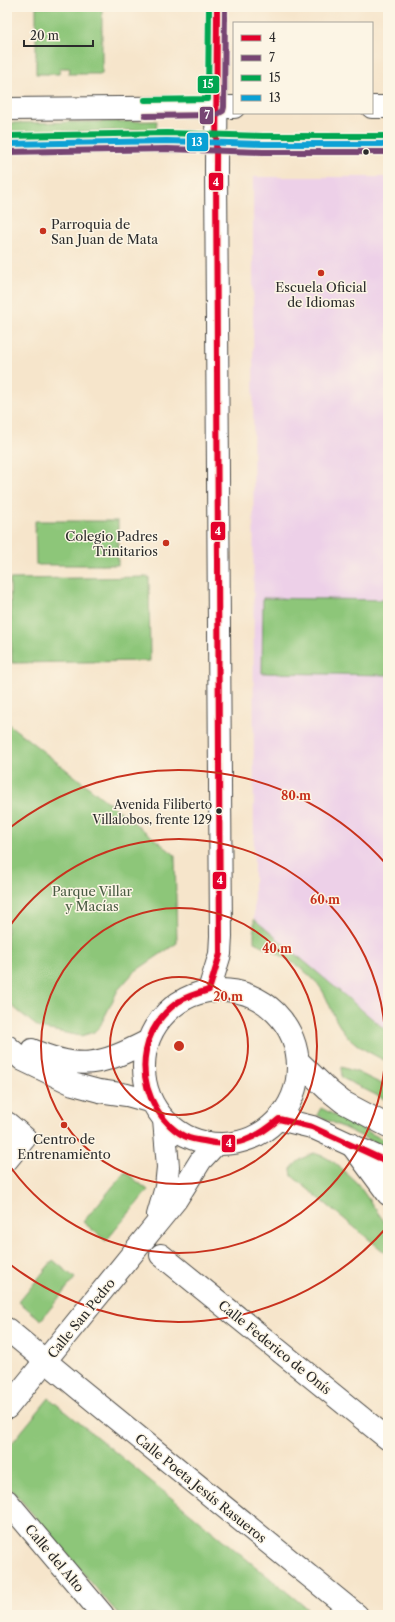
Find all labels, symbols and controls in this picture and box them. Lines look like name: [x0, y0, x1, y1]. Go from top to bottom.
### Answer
scale bar: [24, 22, 93, 48]
legend: [233, 22, 373, 114]
text: 20 m: [30, 28, 59, 43]
text: 4: [269, 30, 276, 45]
text: 7: [269, 50, 275, 65]
text: 15: [269, 70, 281, 85]
line badge: 15: [197, 75, 220, 94]
text: 15: [202, 77, 214, 91]
text: 13: [269, 90, 281, 105]
line badge: 7: [199, 106, 214, 125]
text: 7: [204, 108, 210, 122]
line badge: 13: [186, 132, 209, 152]
text: 13: [191, 135, 203, 149]
unlabelled marker: [361, 147, 371, 157]
line badge: 4: [208, 172, 224, 191]
text: 4: [213, 175, 220, 189]
place label: Parroquia de San Juan de Mata: [51, 216, 158, 247]
marker: Parroquia de San Juan de Mata: [38, 226, 48, 236]
marker: Escuela Oficial de Idiomas: [316, 268, 326, 278]
place label: Escuela Oficial de Idiomas: [275, 279, 367, 310]
line badge: 4: [210, 521, 226, 541]
text: 4: [215, 524, 222, 538]
place label: Colegio Padres Trinitarios: [65, 528, 158, 559]
marker: Colegio Padres Trinitarios: [161, 538, 171, 548]
text: 80 m: [281, 788, 311, 803]
place label: Avenida Filiberto Villalobos, frente 129: [92, 797, 212, 827]
marker: Avenida Filiberto Villalobos, frente 129: [214, 806, 224, 816]
line badge: 4: [212, 871, 227, 890]
text: 4: [217, 873, 224, 887]
park label: Parque Villar y Macías: [52, 883, 133, 914]
text: 60 m: [310, 892, 340, 907]
text: 40 m: [262, 941, 292, 956]
text: 20 m: [213, 989, 243, 1004]
centre of rings: [172, 1039, 186, 1053]
marker: Centro de Entrenamiento: [59, 1120, 69, 1130]
place label: Centro de Entrenamiento: [17, 1131, 111, 1162]
line badge: 4: [221, 1134, 236, 1153]
text: 4: [226, 1136, 233, 1150]
street label: Calle San Pedro: [44, 1275, 118, 1361]
street label: Calle Federico de Onís: [215, 1297, 335, 1398]
street label: Calle Poeta Jesús Rasueros: [132, 1430, 270, 1546]
street label: Calle del Alto: [22, 1521, 88, 1595]

